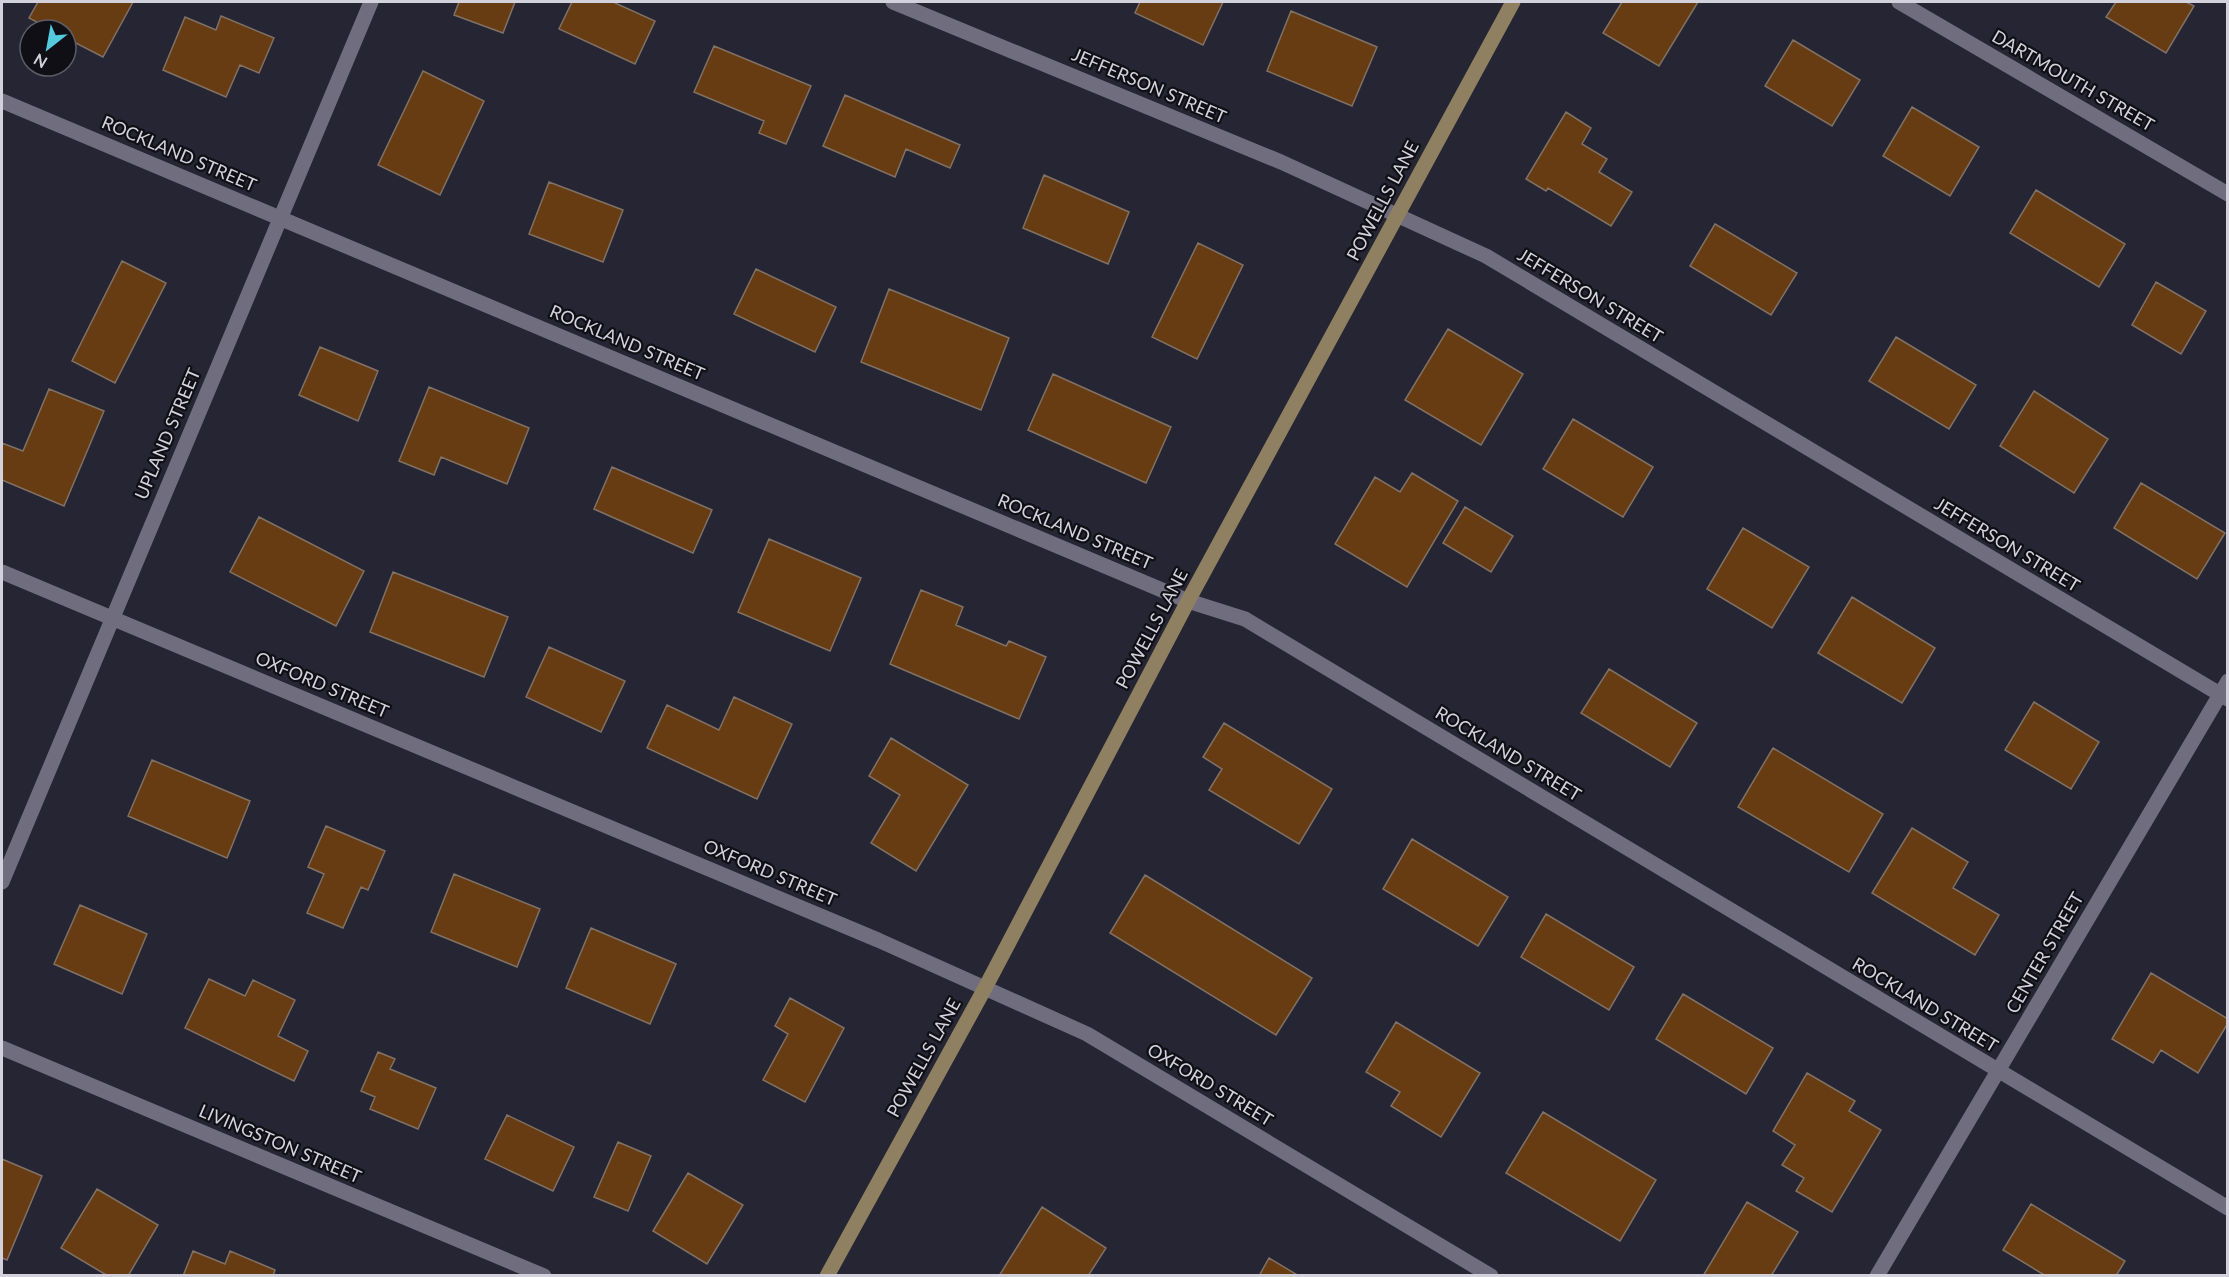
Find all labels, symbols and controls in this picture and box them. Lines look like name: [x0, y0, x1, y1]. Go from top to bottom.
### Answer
north arrow: [18, 18, 78, 78]
street label: DARTMOUTH STREET: [1989, 25, 2159, 136]
street label: JEFFERSON STREET: [1069, 43, 1230, 128]
text: N: [30, 50, 50, 73]
street label: ROCKLAND STREET: [99, 111, 260, 196]
street label: POWELLS LANE: [1341, 137, 1423, 264]
street label: JEFFERSON STREET: [1514, 243, 1667, 347]
street label: ROCKLAND STREET: [547, 300, 708, 385]
street label: UPLAND STREET: [129, 364, 205, 503]
street label: ROCKLAND STREET: [995, 489, 1156, 574]
street label: JEFFERSON STREET: [1931, 492, 2084, 596]
street label: POWELLS LANE: [1110, 565, 1192, 692]
street label: OXFORD STREET: [252, 646, 393, 722]
street label: ROCKLAND STREET: [1432, 701, 1586, 806]
street label: OXFORD STREET: [700, 834, 841, 910]
street label: CENTER STREET: [2001, 888, 2088, 1017]
street label: ROCKLAND STREET: [1849, 952, 2003, 1057]
street label: POWELLS LANE: [881, 994, 965, 1121]
street label: OXFORD STREET: [1144, 1038, 1278, 1131]
street label: LIVINGSTON STREET: [196, 1099, 365, 1187]

